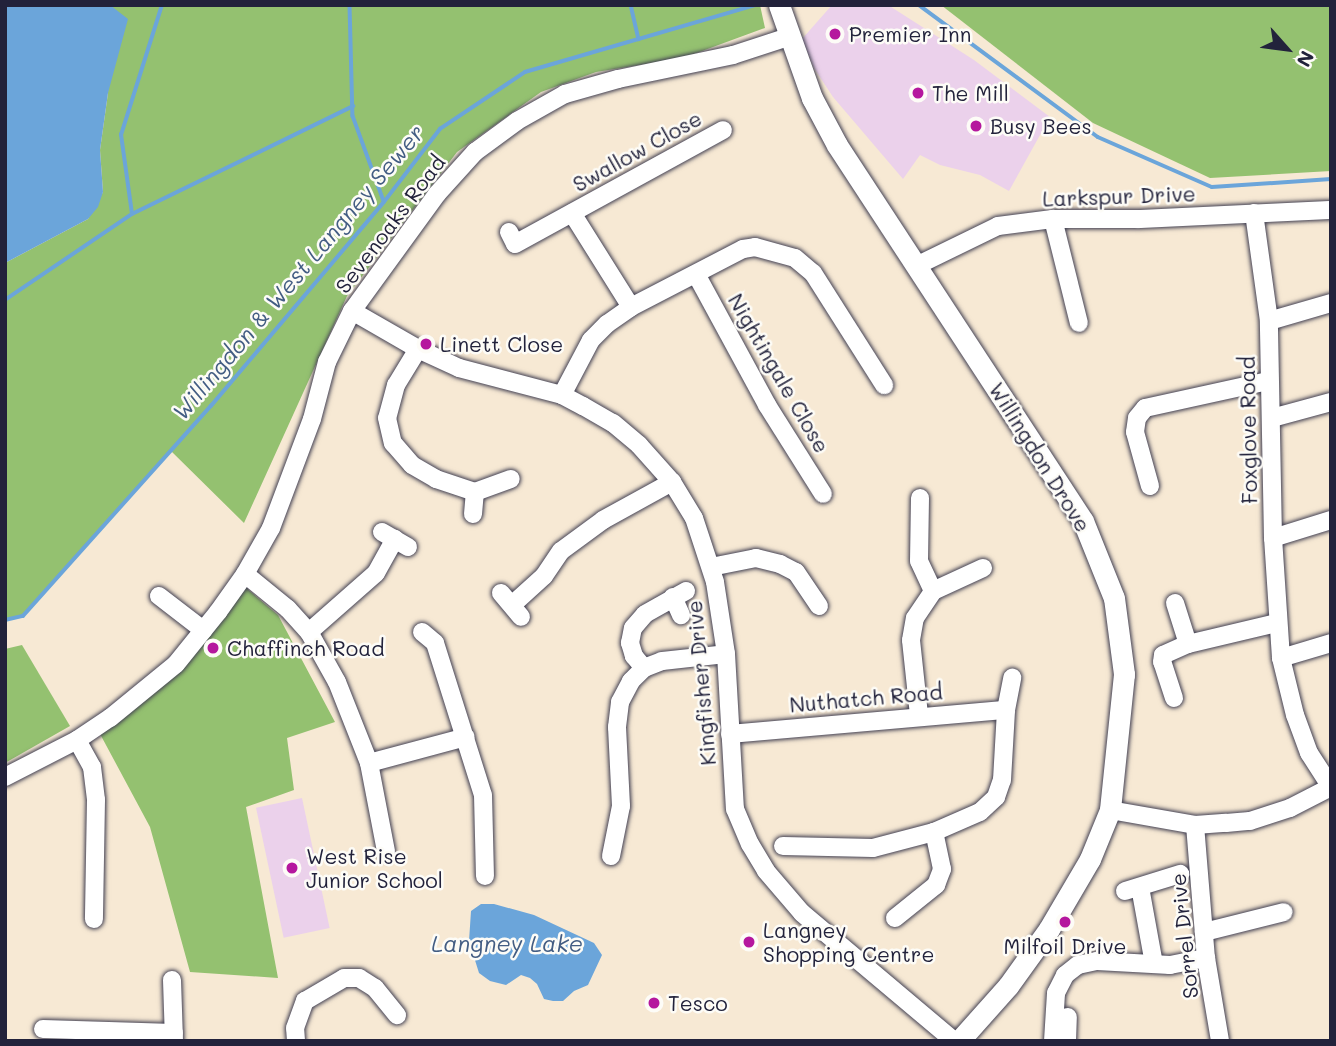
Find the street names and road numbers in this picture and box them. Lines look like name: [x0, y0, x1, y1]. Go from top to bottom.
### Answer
street label: Swallow Close: [568, 105, 706, 197]
street label: Sevenoaks Road: [330, 150, 450, 298]
street label: Larkspur Drive: [1042, 181, 1196, 211]
street label: Nightingale Close: [723, 289, 835, 457]
street label: Foxglove Road: [1234, 356, 1262, 504]
street label: Willingdon Drove: [984, 378, 1096, 536]
street label: Kingfisher Drive: [681, 600, 721, 766]
street label: Nuthatch Road: [788, 679, 944, 717]
street label: Sorrel Drive: [1165, 872, 1203, 1000]

